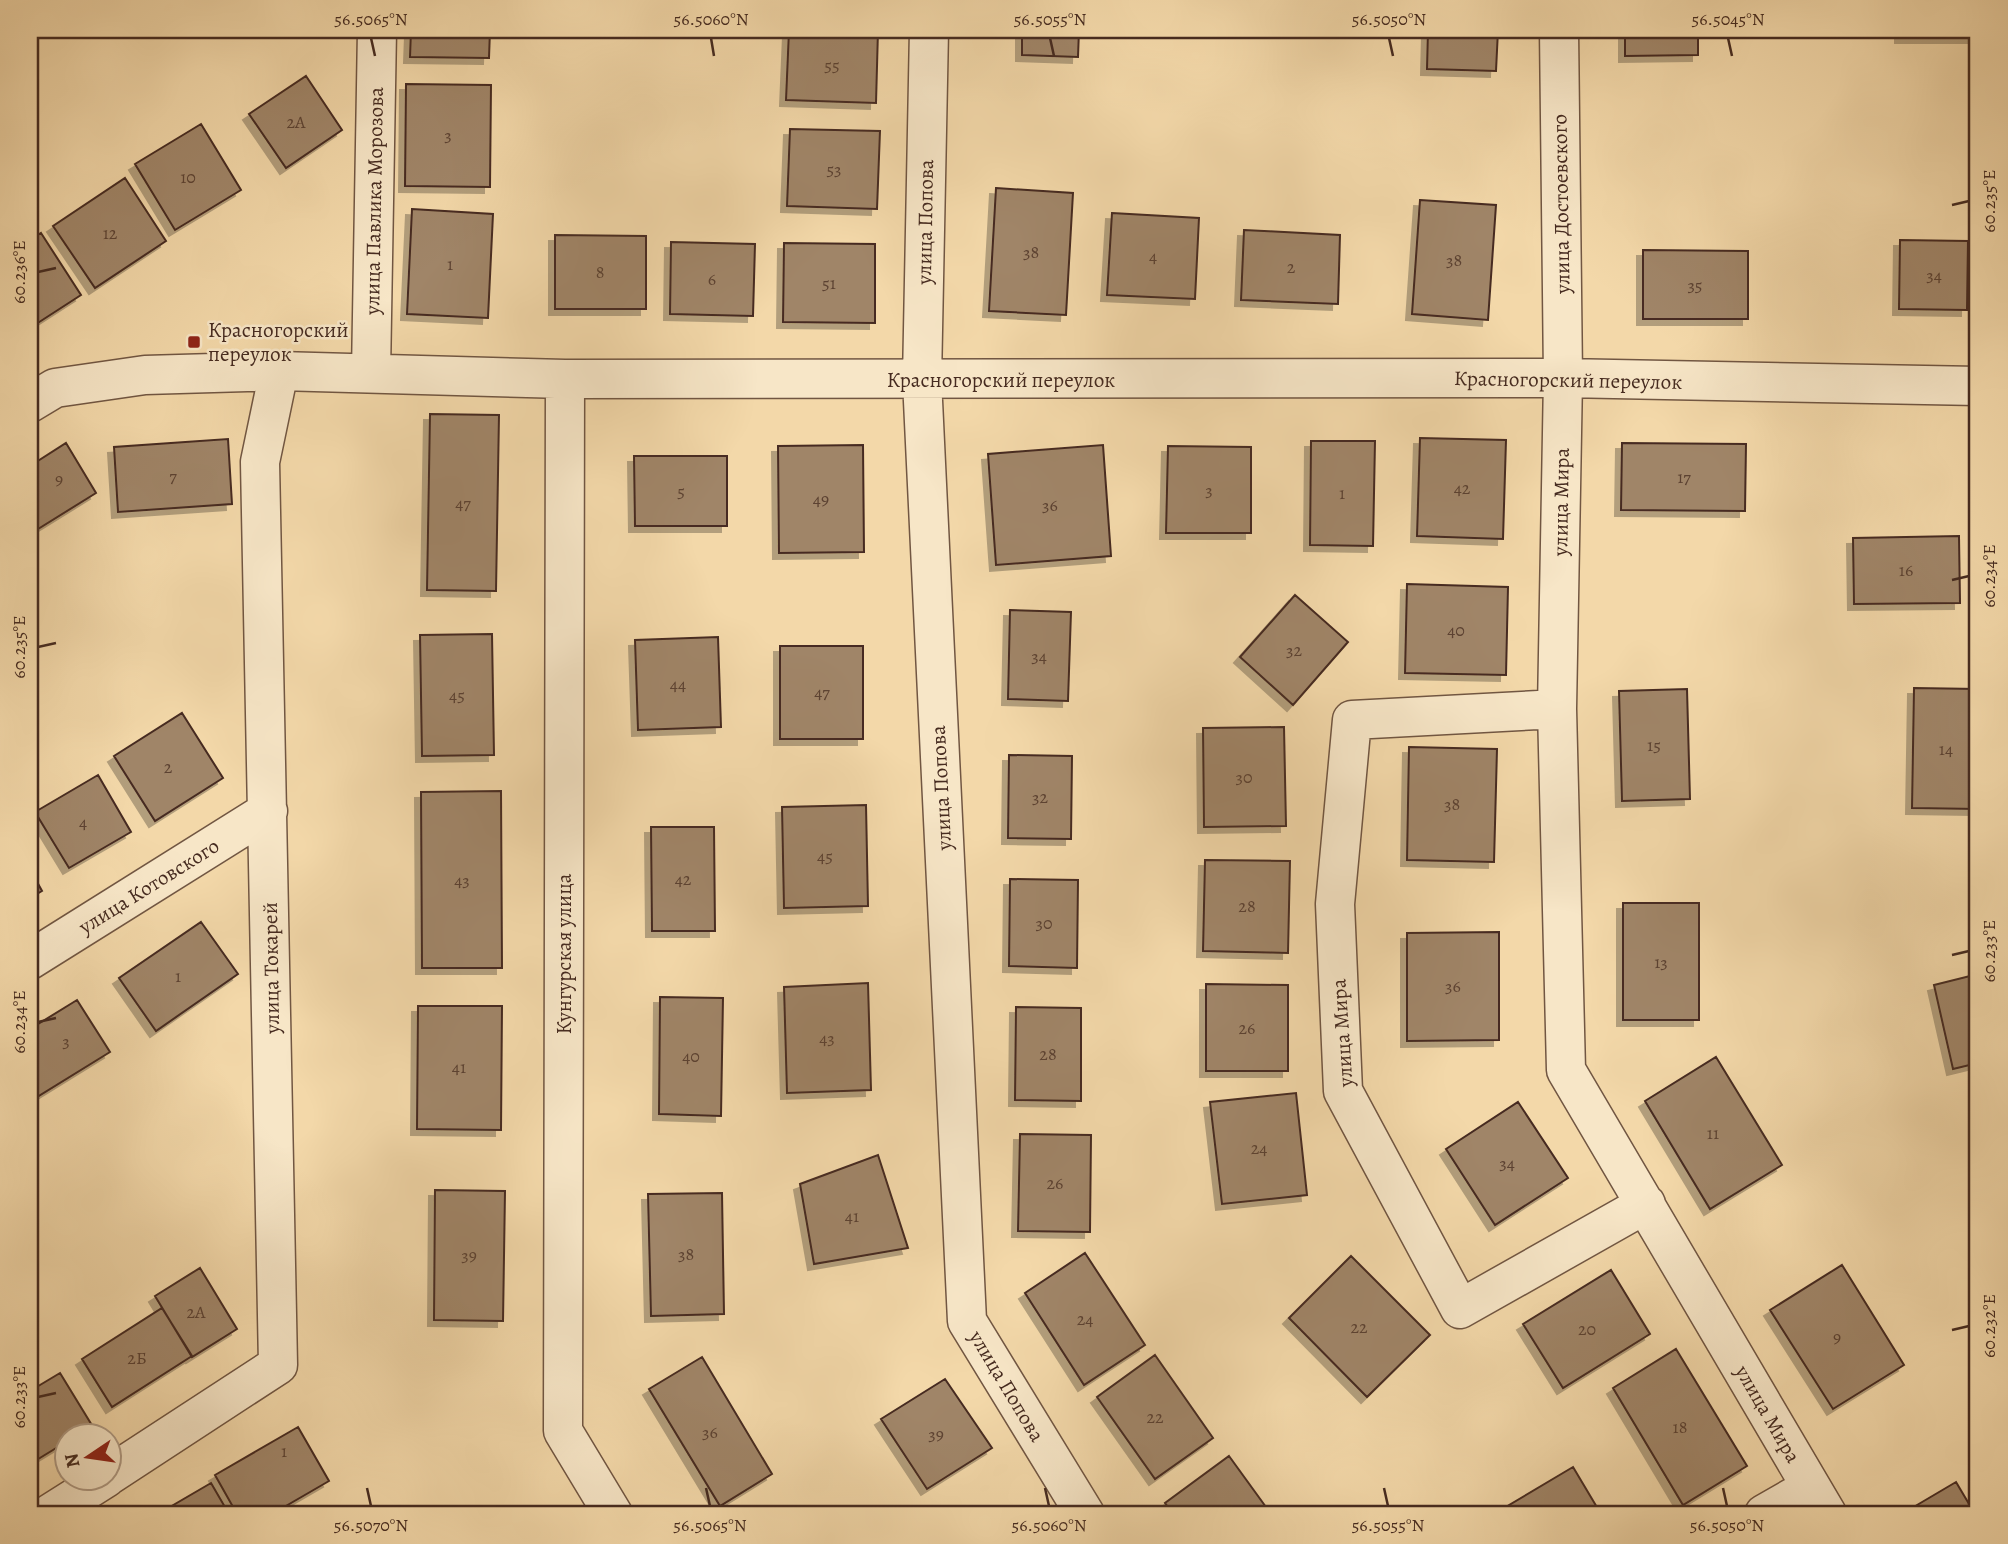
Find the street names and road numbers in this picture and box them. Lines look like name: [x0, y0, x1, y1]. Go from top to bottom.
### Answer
street label: улица Павлика Морозова: [358, 86, 390, 316]
street label: улица Достоевского: [1545, 114, 1577, 295]
street label: улица Попова: [910, 159, 940, 286]
street label: Красногорский переулок: [1454, 364, 1683, 396]
street label: Красногорский переулок: [887, 366, 1115, 394]
street label: улица Мира: [1546, 447, 1576, 557]
street label: улица Попова: [924, 724, 958, 852]
street label: улица Котовского: [73, 832, 225, 941]
street label: Кунгурская улица: [550, 873, 578, 1035]
street label: улица Токарей: [256, 902, 286, 1035]
street label: улица Мира: [1324, 978, 1360, 1089]
street label: улица Попова: [962, 1324, 1051, 1447]
street label: улица Мира: [1728, 1359, 1807, 1468]

